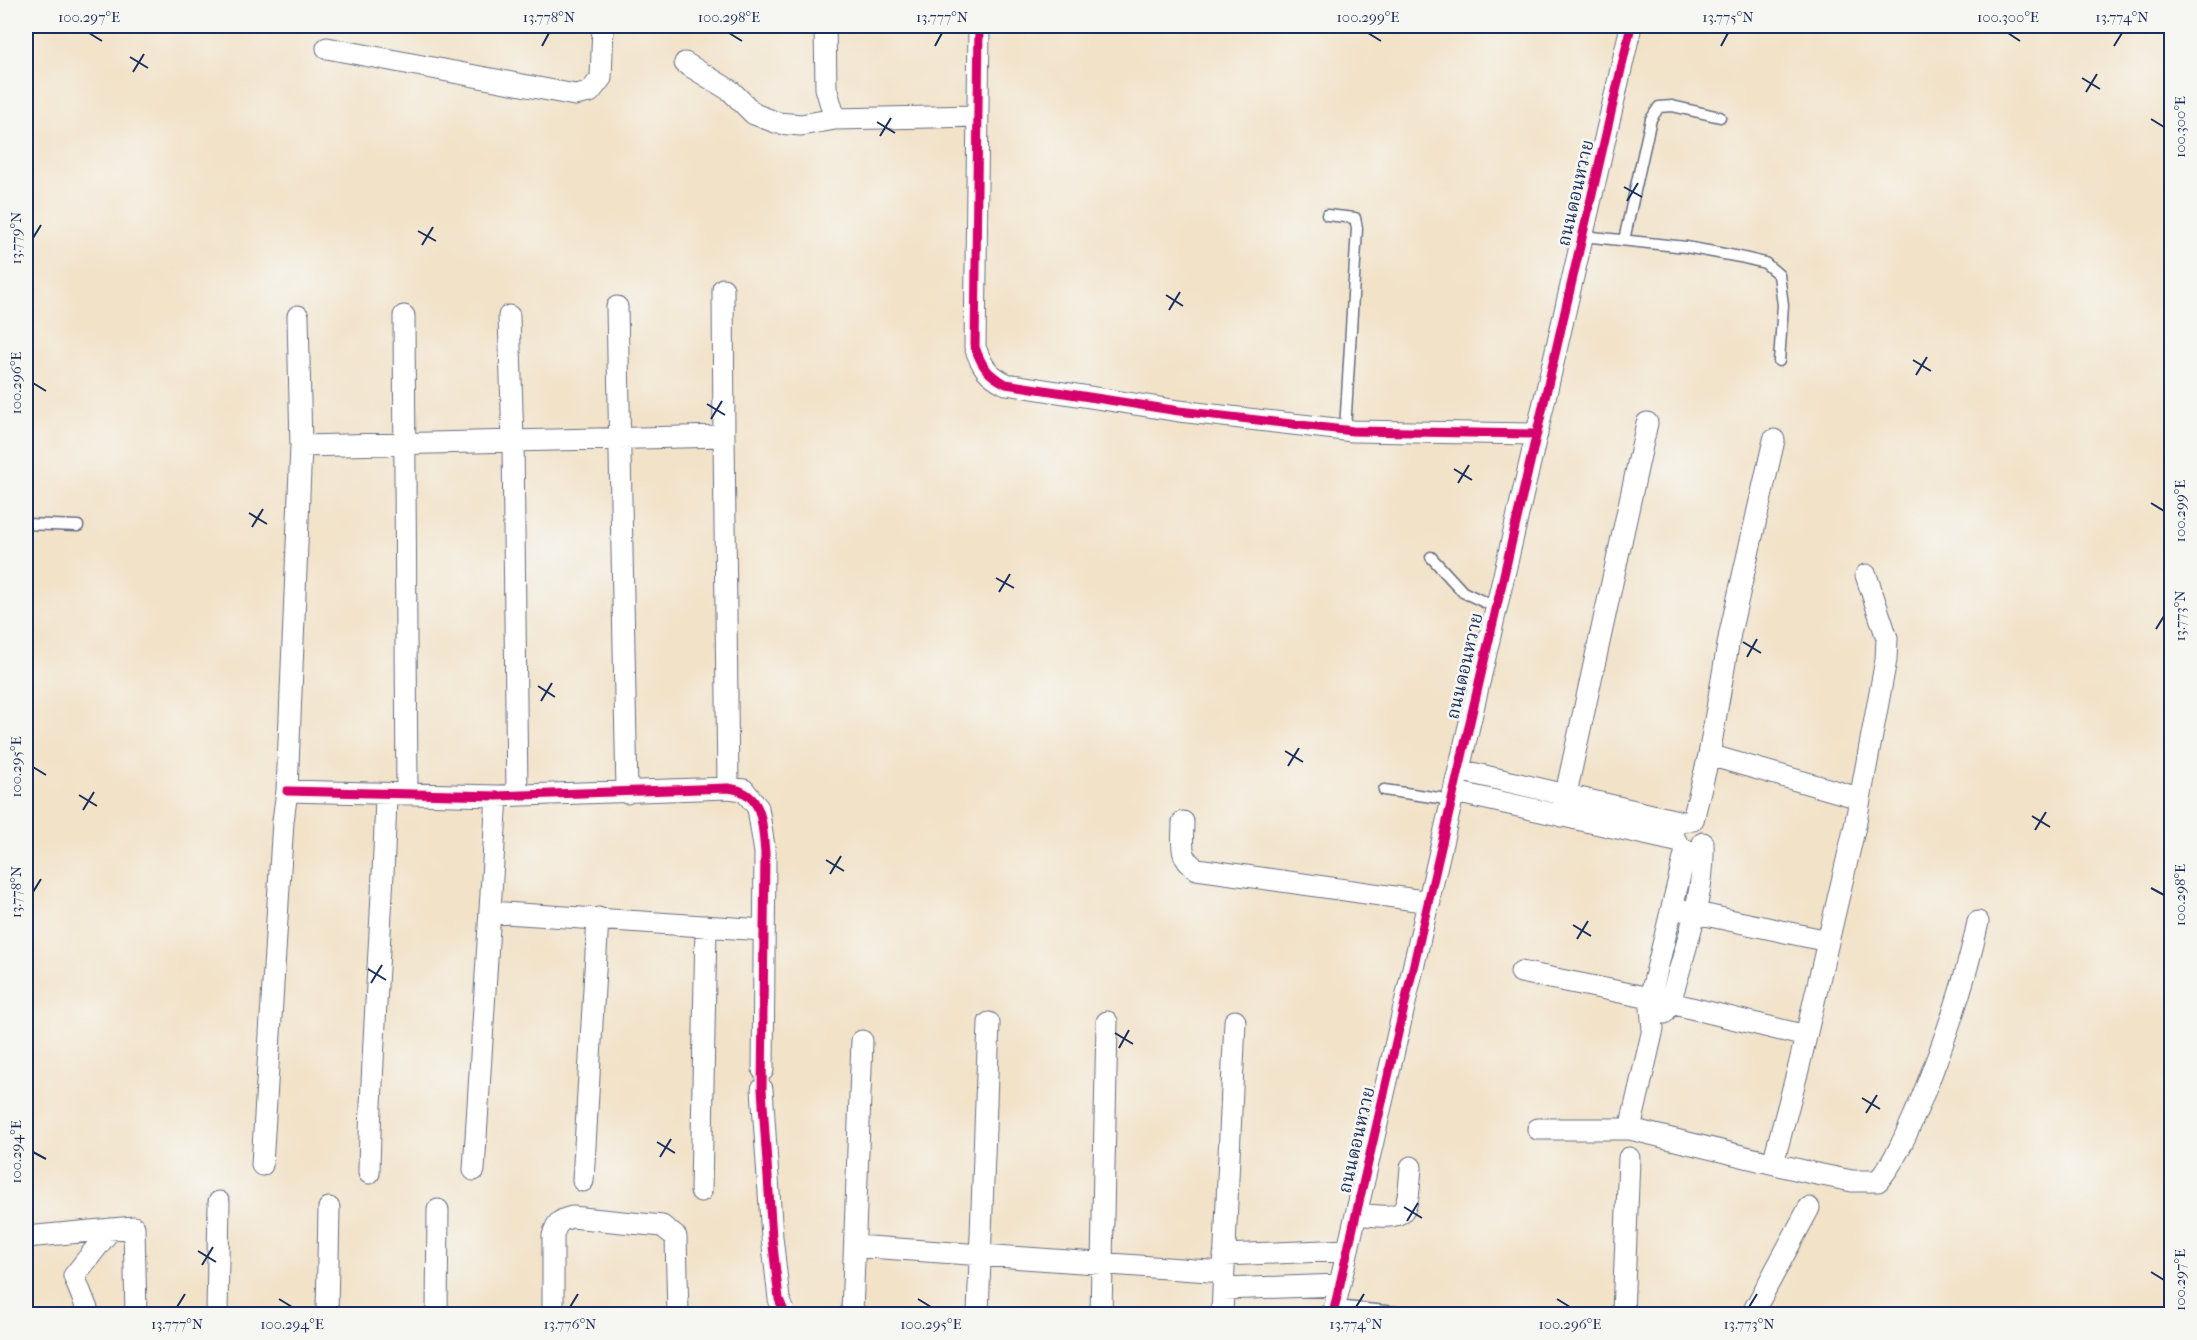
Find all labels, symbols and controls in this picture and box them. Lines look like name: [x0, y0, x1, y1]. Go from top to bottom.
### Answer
text: 100.297°E: [58, 8, 120, 26]
text: 13.778°N: [523, 8, 576, 26]
text: 100.298°E: [698, 8, 760, 26]
text: 13.777°N: [916, 8, 969, 26]
text: 100.299°E: [1337, 8, 1399, 26]
text: 13.775°N: [1702, 8, 1754, 26]
text: 100.300°E: [1977, 8, 2039, 26]
text: 13.774°N: [2095, 8, 2149, 26]
text: 100.300°E: [2171, 96, 2189, 158]
street label: ถนนดอนหวาย: [1554, 138, 1598, 248]
text: 13.779°N: [7, 211, 25, 264]
text: 100.296°E: [7, 351, 25, 415]
text: 100.299°E: [2171, 480, 2189, 542]
text: 13.773°N: [2171, 590, 2189, 642]
street label: ถนนดอนหวาย: [1443, 611, 1487, 721]
text: 100.295°E: [7, 736, 25, 798]
text: 100.298°E: [2171, 864, 2189, 926]
text: 13.778°N: [7, 865, 25, 918]
street label: ถนนดอนหวาย: [1335, 1085, 1379, 1195]
text: 100.294°E: [7, 1120, 25, 1184]
text: 100.297°E: [2171, 1249, 2189, 1311]
text: 13.777°N: [151, 1315, 204, 1333]
text: 100.294°E: [260, 1315, 324, 1333]
text: 13.776°N: [543, 1315, 597, 1333]
text: 100.295°E: [900, 1315, 962, 1333]
text: 13.774°N: [1329, 1315, 1383, 1333]
text: 100.296°E: [1538, 1315, 1602, 1333]
text: 13.773°N: [1723, 1315, 1775, 1333]

